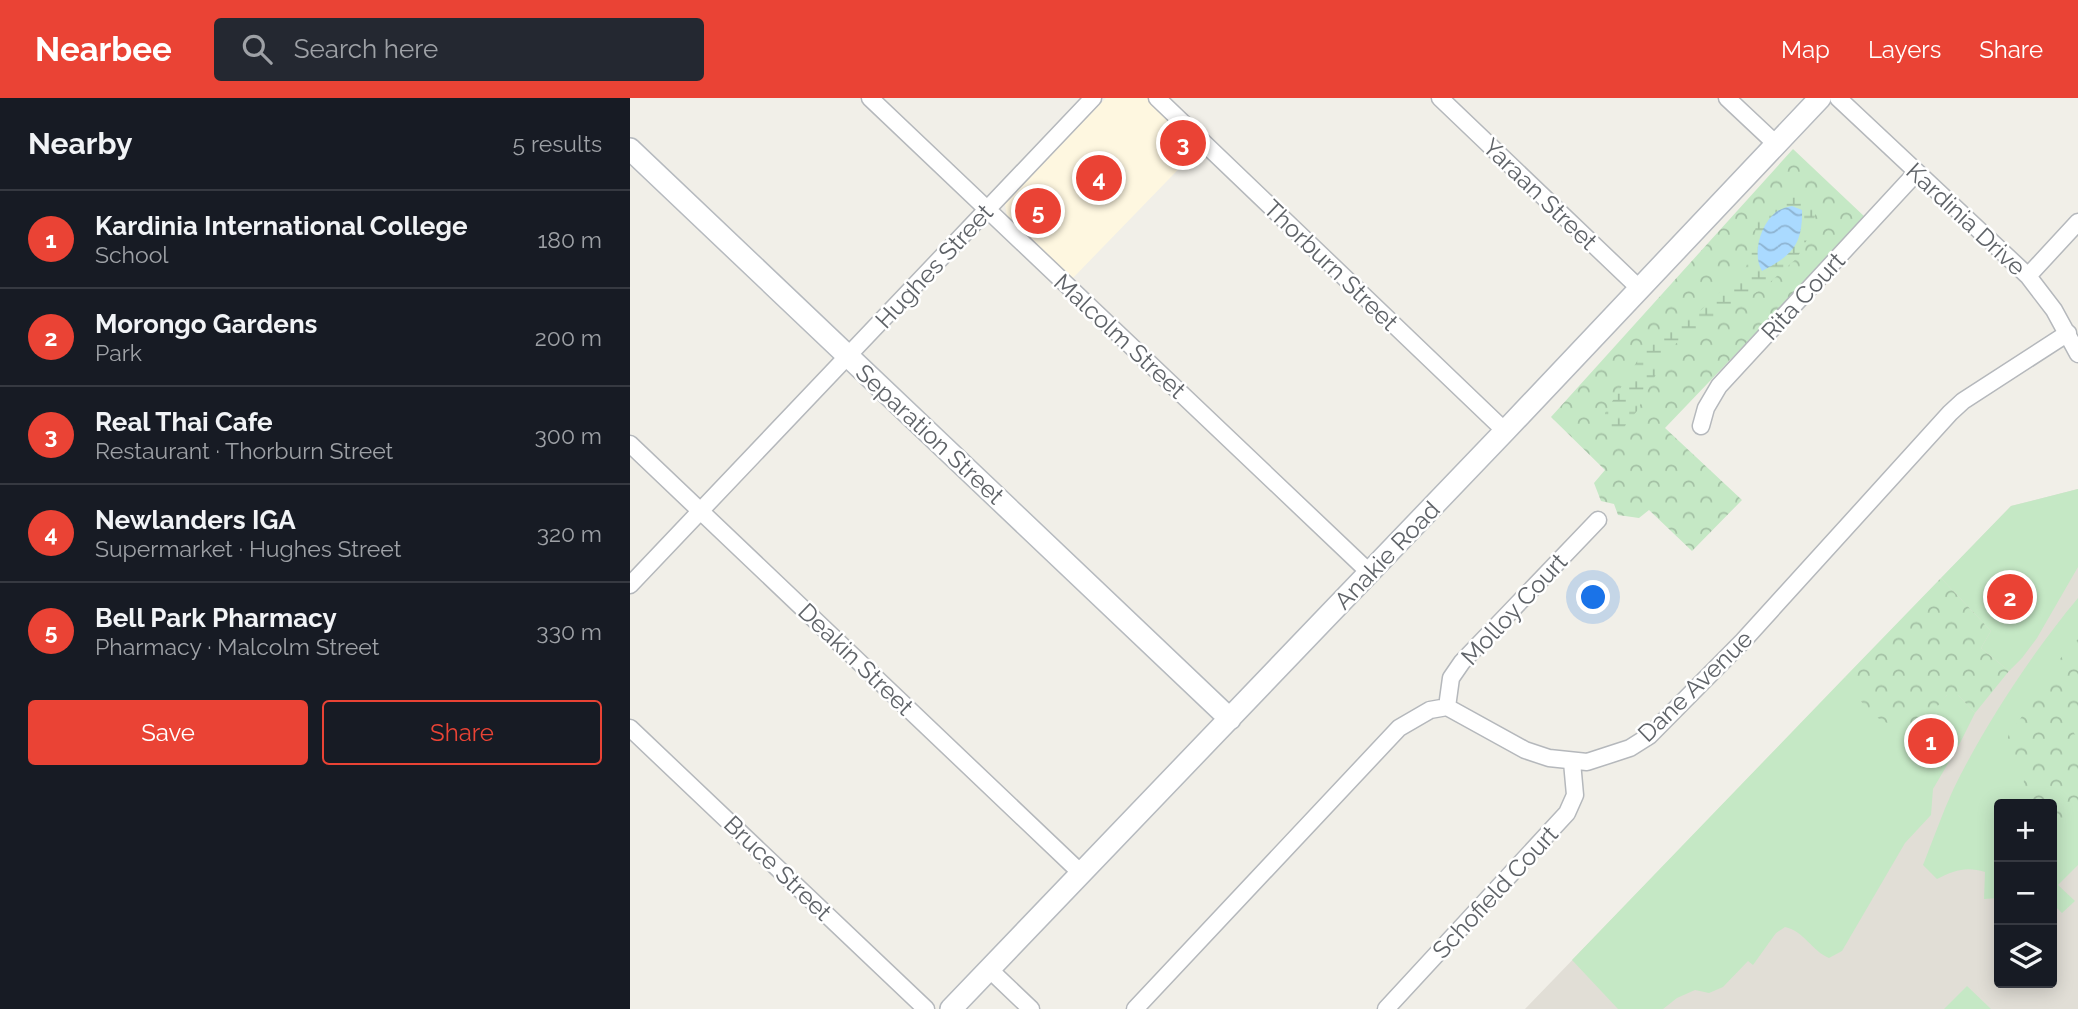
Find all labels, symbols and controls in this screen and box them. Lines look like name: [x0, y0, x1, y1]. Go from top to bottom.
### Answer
search box: [214, 18, 704, 81]
text: Nearbee: [35, 30, 172, 69]
icon: search: [238, 30, 276, 68]
text: Search here: [294, 34, 438, 64]
text: Map: [1781, 35, 1830, 64]
text: Layers: [1868, 35, 1941, 64]
text: Share: [1979, 35, 2043, 64]
pin: 3: [1160, 117, 1206, 169]
text: Nearby: [28, 126, 132, 161]
text: 5 results: [513, 130, 602, 157]
street label: Yaraan Street: [1477, 132, 1603, 256]
pin: 4: [1076, 152, 1122, 204]
street label: Kardinia Drive: [1900, 156, 2032, 282]
pin: 5: [1015, 185, 1061, 237]
street label: Thorburn Street: [1258, 194, 1404, 336]
street label: Hughes Street: [869, 198, 999, 334]
text: Kardinia International College: [95, 211, 468, 241]
text: 1: [45, 226, 57, 253]
text: 180 m: [537, 226, 602, 253]
text: School: [95, 241, 169, 268]
street label: Rita Court: [1755, 246, 1851, 346]
street label: Malcolm Street: [1048, 268, 1192, 404]
text: Morongo Gardens: [95, 309, 317, 339]
text: 2: [45, 324, 57, 351]
text: 200 m: [535, 324, 602, 351]
text: Park: [95, 339, 142, 366]
street label: Separation Street: [850, 358, 1010, 510]
text: Real Thai Cafe: [95, 407, 273, 437]
text: 3: [45, 422, 57, 449]
text: 300 m: [535, 422, 602, 449]
text: Restaurant · Thorburn Street: [95, 437, 393, 464]
street label: Anakie Road: [1328, 495, 1446, 615]
text: Newlanders IGA: [95, 505, 296, 535]
text: 4: [44, 520, 58, 547]
text: 320 m: [537, 520, 602, 547]
text: Supermarket · Hughes Street: [95, 535, 401, 562]
street label: Molloy Court: [1455, 547, 1573, 671]
pin: 2: [1987, 571, 2033, 623]
your location: [1576, 580, 1610, 614]
street label: Deakin Street: [792, 597, 920, 721]
text: Bell Park Pharmacy: [95, 603, 337, 633]
text: 5: [45, 618, 57, 645]
text: 330 m: [536, 618, 602, 645]
street label: Dane Avenue: [1632, 624, 1758, 748]
text: Pharmacy · Malcolm Street: [95, 633, 379, 660]
button: Save: [28, 700, 308, 765]
button: Share: [322, 700, 602, 765]
pin: 1: [1908, 715, 1954, 767]
map controls: [1994, 799, 2057, 988]
button: +: [1994, 799, 2057, 862]
street label: Bruce Street: [718, 809, 838, 927]
street label: Schofield Court: [1426, 820, 1564, 964]
button: −: [1994, 862, 2057, 925]
button: layers: [1994, 925, 2057, 988]

